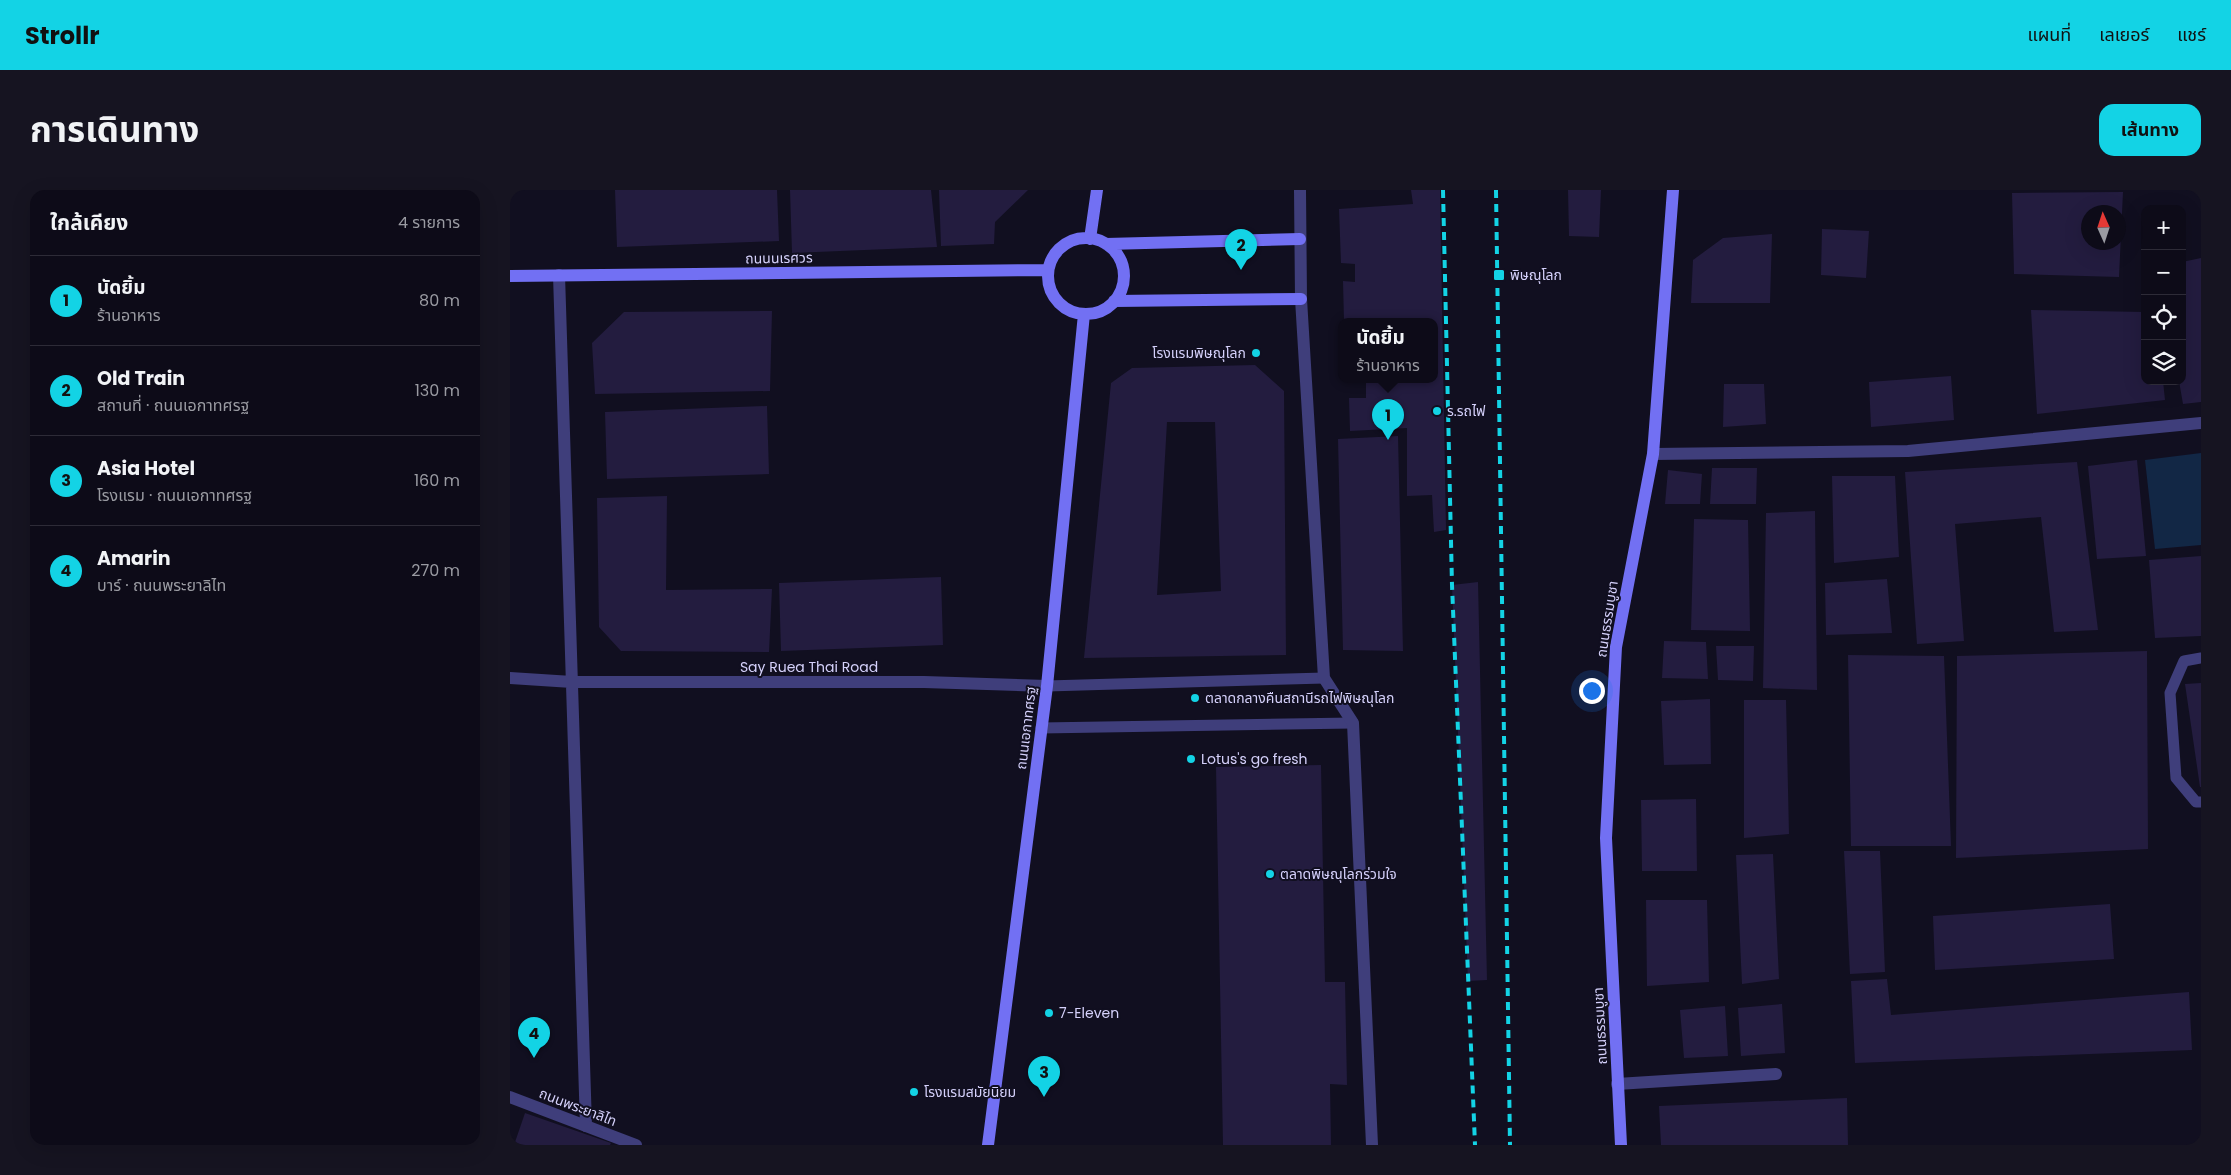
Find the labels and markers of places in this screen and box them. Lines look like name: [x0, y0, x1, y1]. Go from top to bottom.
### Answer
pin: 2: [1225, 229, 1257, 270]
place label: พิษณุโลก: [1510, 265, 1562, 285]
marker: พิษณุโลก: [1492, 268, 1506, 282]
place label: โรงแรมพิษณุโลก: [1152, 343, 1246, 363]
marker: โรงแรมพิษณุโลก: [1250, 347, 1262, 359]
pin: 1: [1372, 399, 1404, 440]
place label: ร.รถไฟ: [1447, 401, 1486, 421]
marker: ร.รถไฟ: [1431, 405, 1443, 417]
place label: ตลาดกลางคืนสถานีรถไฟพิษณุโลก: [1205, 688, 1394, 708]
marker: ตลาดกลางคืนสถานีรถไฟพิษณุโลก: [1189, 692, 1201, 704]
place label: Lotus's go fresh: [1201, 749, 1308, 769]
marker: Lotus's go fresh: [1185, 753, 1197, 765]
place label: ตลาดพิษณุโลกร่วมใจ: [1280, 864, 1397, 884]
marker: ตลาดพิษณุโลกร่วมใจ: [1264, 868, 1276, 880]
place label: 7-Eleven: [1059, 1003, 1119, 1023]
marker: 7-Eleven: [1043, 1007, 1055, 1019]
pin: 4: [518, 1017, 550, 1058]
pin: 3: [1028, 1056, 1060, 1097]
place label: โรงแรมสมัยนิยม: [924, 1082, 1016, 1102]
marker: โรงแรมสมัยนิยม: [908, 1086, 920, 1098]

